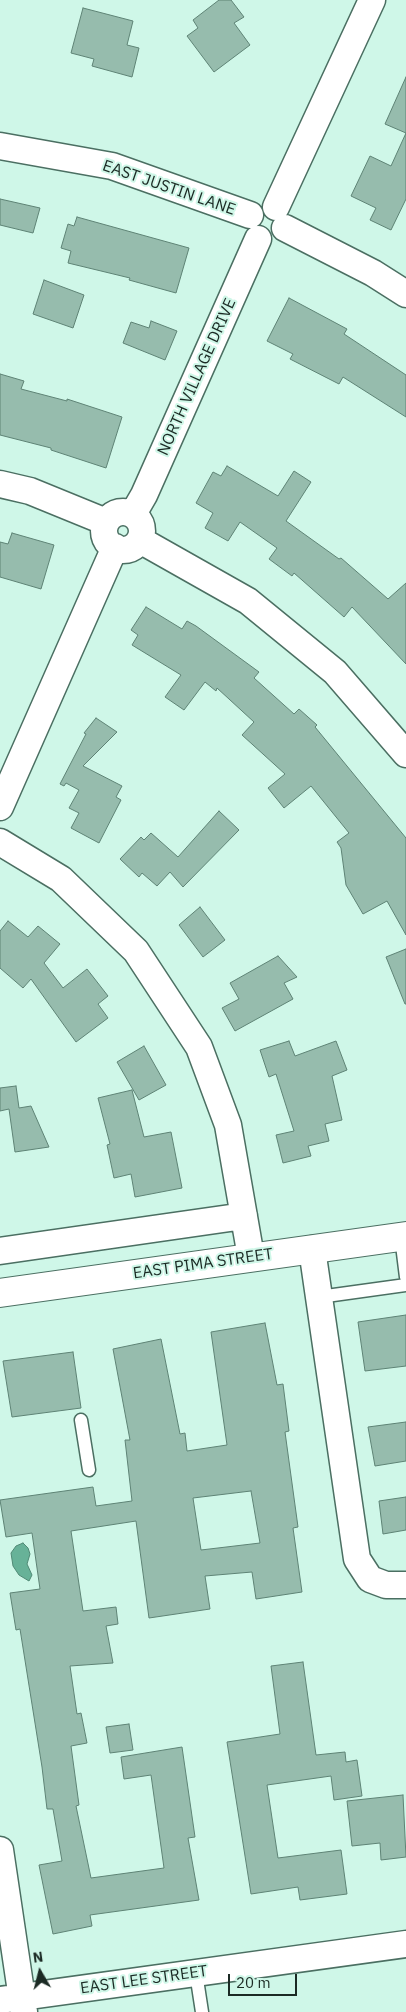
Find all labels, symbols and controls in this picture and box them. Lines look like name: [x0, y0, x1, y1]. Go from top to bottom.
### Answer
street label: EAST JUSTIN LANE: [100, 156, 238, 220]
street label: NORTH VILLAGE DRIVE: [154, 295, 240, 459]
street label: EAST PIMA STREET: [132, 1245, 274, 1283]
north arrow: [15, 1947, 65, 1997]
text: N: [32, 1948, 44, 1967]
street label: EAST LEE STREET: [79, 1962, 209, 1998]
scale bar: [231, 1964, 300, 1996]
text: 20 m: [236, 1973, 271, 1992]

